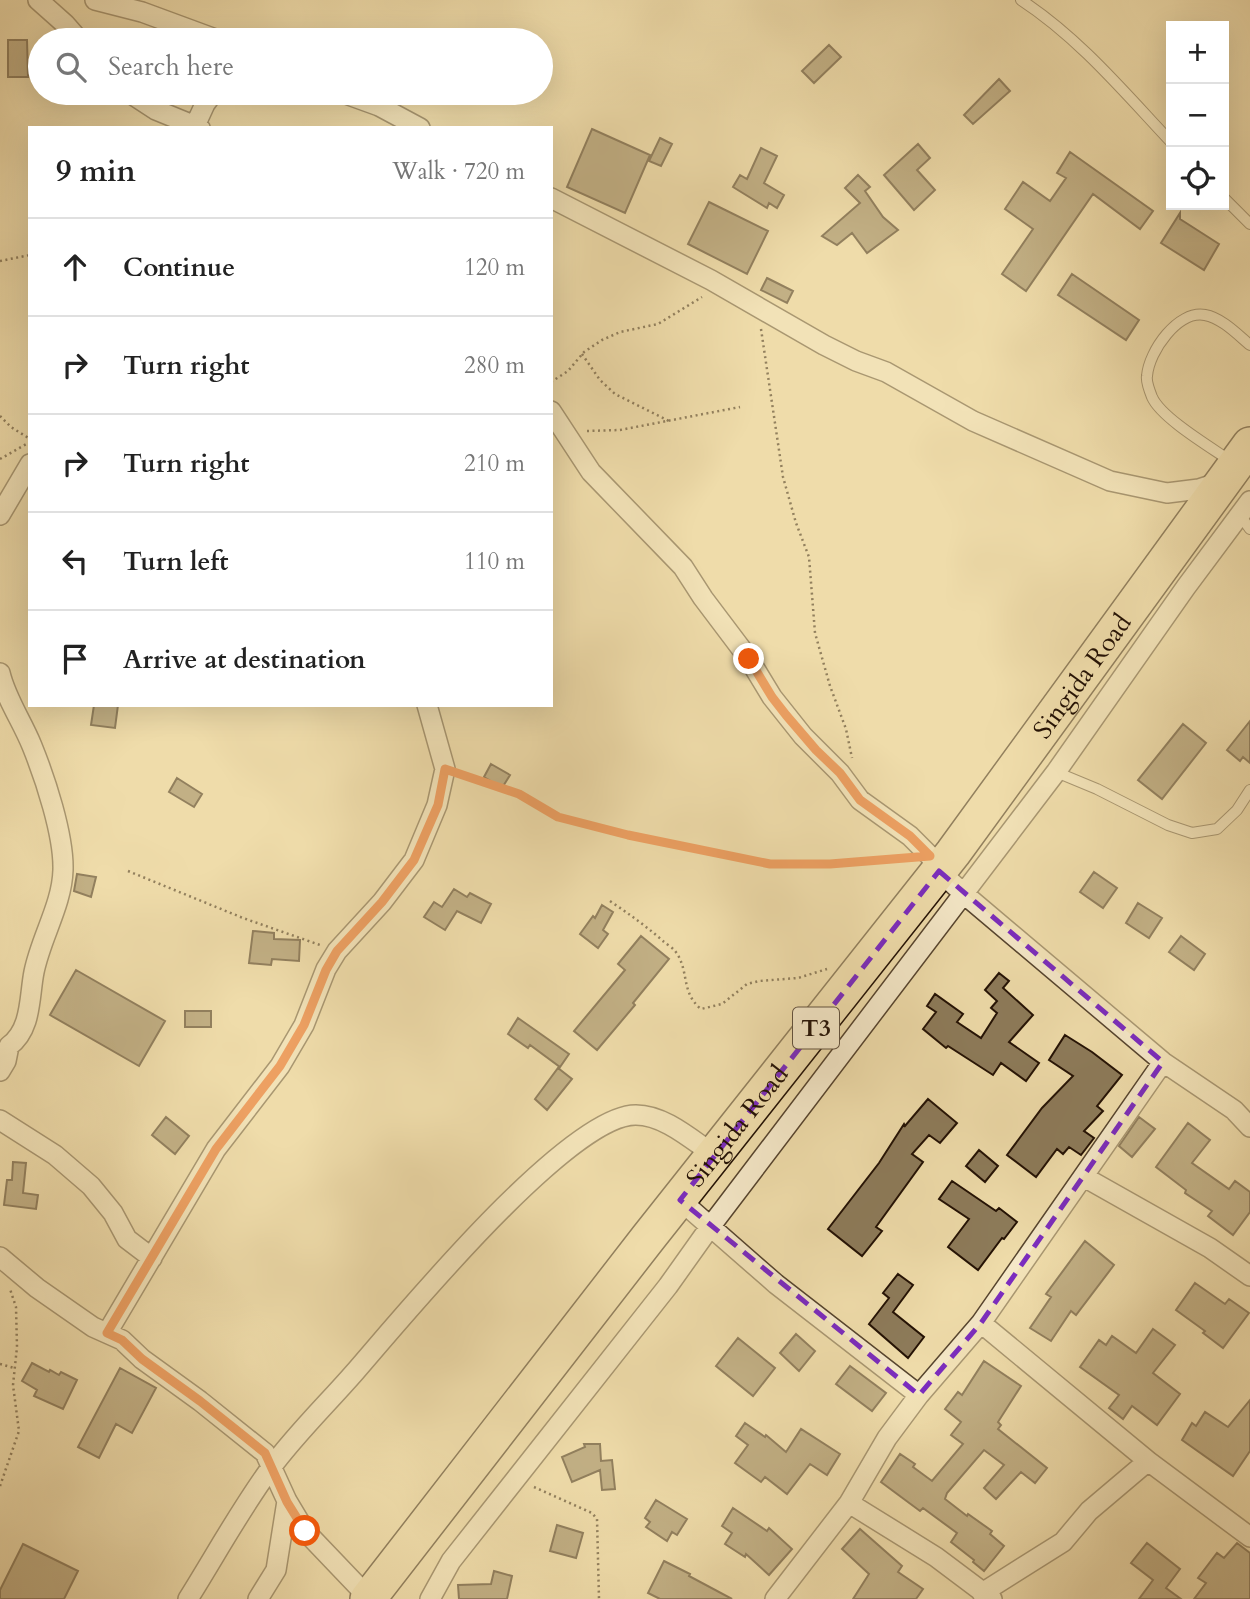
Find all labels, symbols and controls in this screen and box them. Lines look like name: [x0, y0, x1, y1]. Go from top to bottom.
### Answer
map controls: [1166, 21, 1229, 210]
button: +: [1166, 21, 1229, 84]
search box: [28, 28, 553, 105]
icon: search: [52, 48, 90, 86]
text: Search here: [108, 49, 234, 84]
button: −: [1166, 84, 1229, 147]
button: locate: [1166, 147, 1229, 210]
text: 9 min: [56, 151, 136, 192]
text: Walk · 720 m: [392, 156, 525, 187]
icon: ahead: [56, 248, 94, 286]
text: Continue: [123, 250, 235, 285]
text: 120 m: [464, 252, 525, 283]
icon: right: [56, 346, 94, 384]
text: Turn right: [123, 348, 250, 383]
text: 280 m: [464, 350, 525, 381]
icon: right: [56, 444, 94, 482]
text: Turn right: [123, 446, 250, 481]
text: 210 m: [464, 448, 525, 479]
icon: left: [56, 542, 94, 580]
text: Turn left: [123, 544, 228, 579]
text: 110 m: [464, 546, 525, 577]
street label: Singida Road: [1025, 607, 1140, 746]
icon: arrive: [56, 640, 94, 678]
text: Arrive at destination: [123, 642, 366, 677]
route end: [733, 643, 764, 674]
road number: T3: [793, 1008, 839, 1048]
street label: Singida Road: [678, 1058, 797, 1194]
route start: [289, 1515, 320, 1546]

